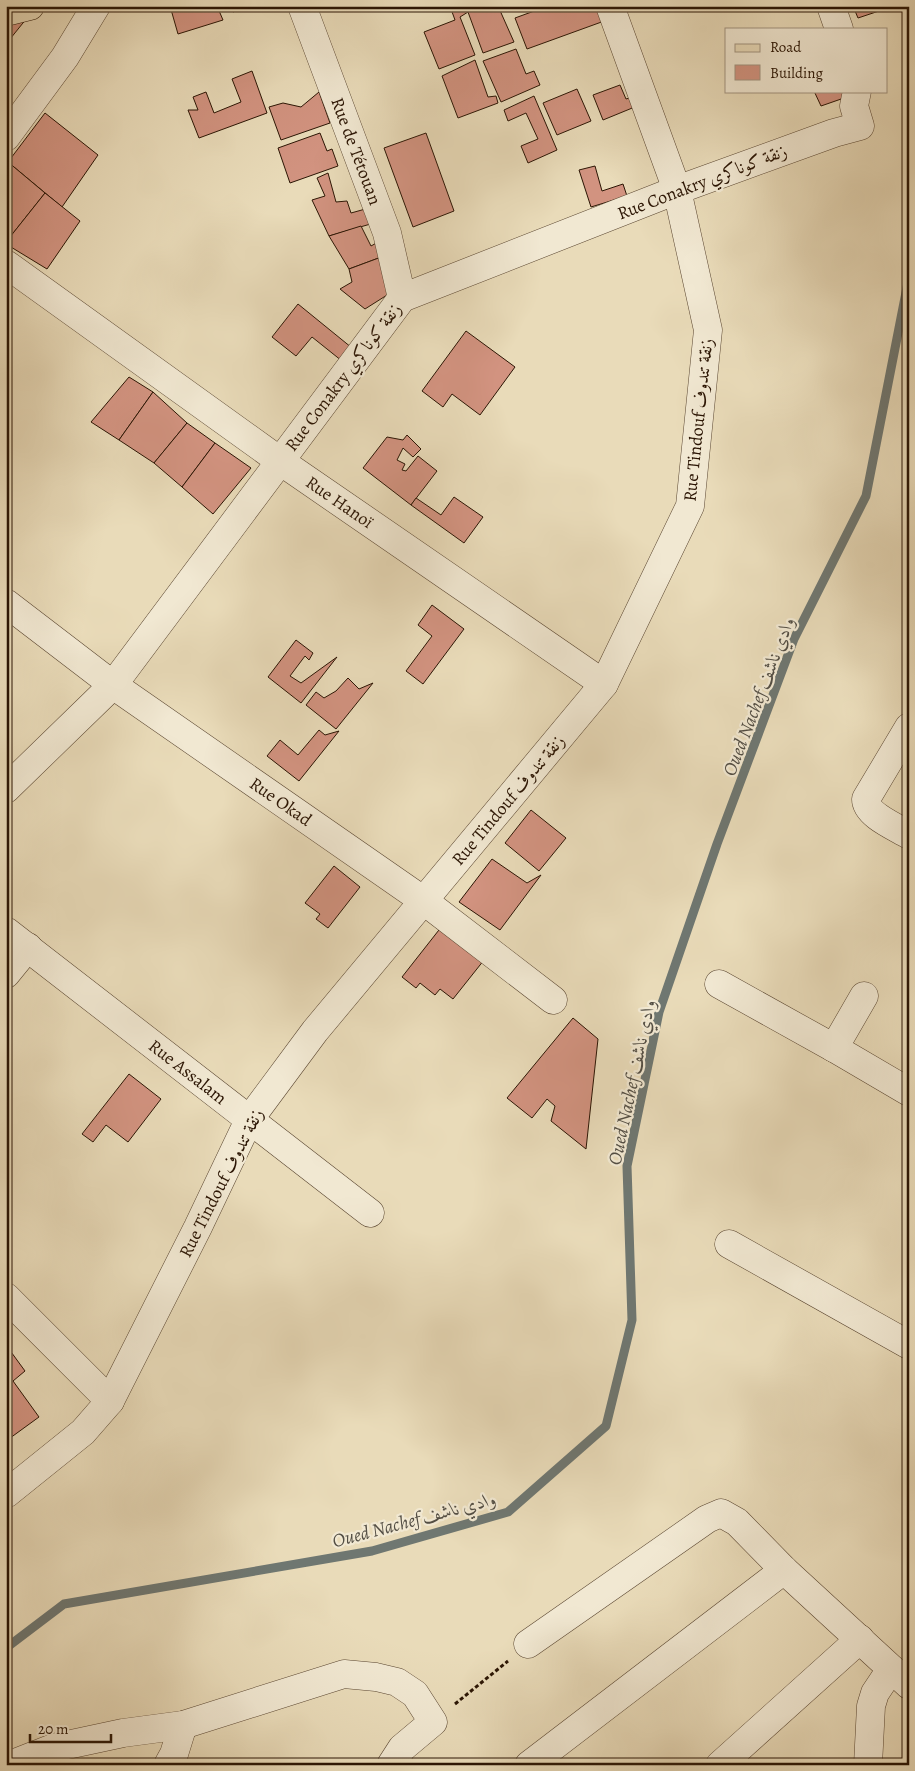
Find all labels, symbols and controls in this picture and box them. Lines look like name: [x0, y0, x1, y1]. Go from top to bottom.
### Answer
legend: [725, 28, 888, 92]
text: Road: [770, 37, 802, 57]
text: Building: [770, 63, 823, 83]
street label: Rue de Tétouan: [325, 94, 387, 208]
street label: Rue Conakry زنقة كوناكري: [614, 139, 791, 228]
street label: Rue Conakry زنقة كوناكري: [279, 298, 409, 458]
street label: Rue Tindouf زنقة تندوف: [678, 337, 718, 503]
street label: Rue Hanoï: [301, 470, 378, 534]
water label: Oued Nachef وادي ناشف: [717, 613, 803, 781]
street label: Rue Tindouf زنقة تندوف: [446, 730, 570, 870]
street label: Rue Okad: [245, 771, 317, 832]
water label: Oued Nachef وادي ناشف: [602, 997, 664, 1168]
street label: Rue Assalam: [144, 1034, 232, 1110]
street label: Rue Tindouf زنقة تندوف: [173, 1105, 269, 1261]
water label: Oued Nachef وادي ناشف: [329, 1486, 500, 1556]
scale bar: [30, 1711, 111, 1743]
text: 20 m: [38, 1719, 69, 1739]

